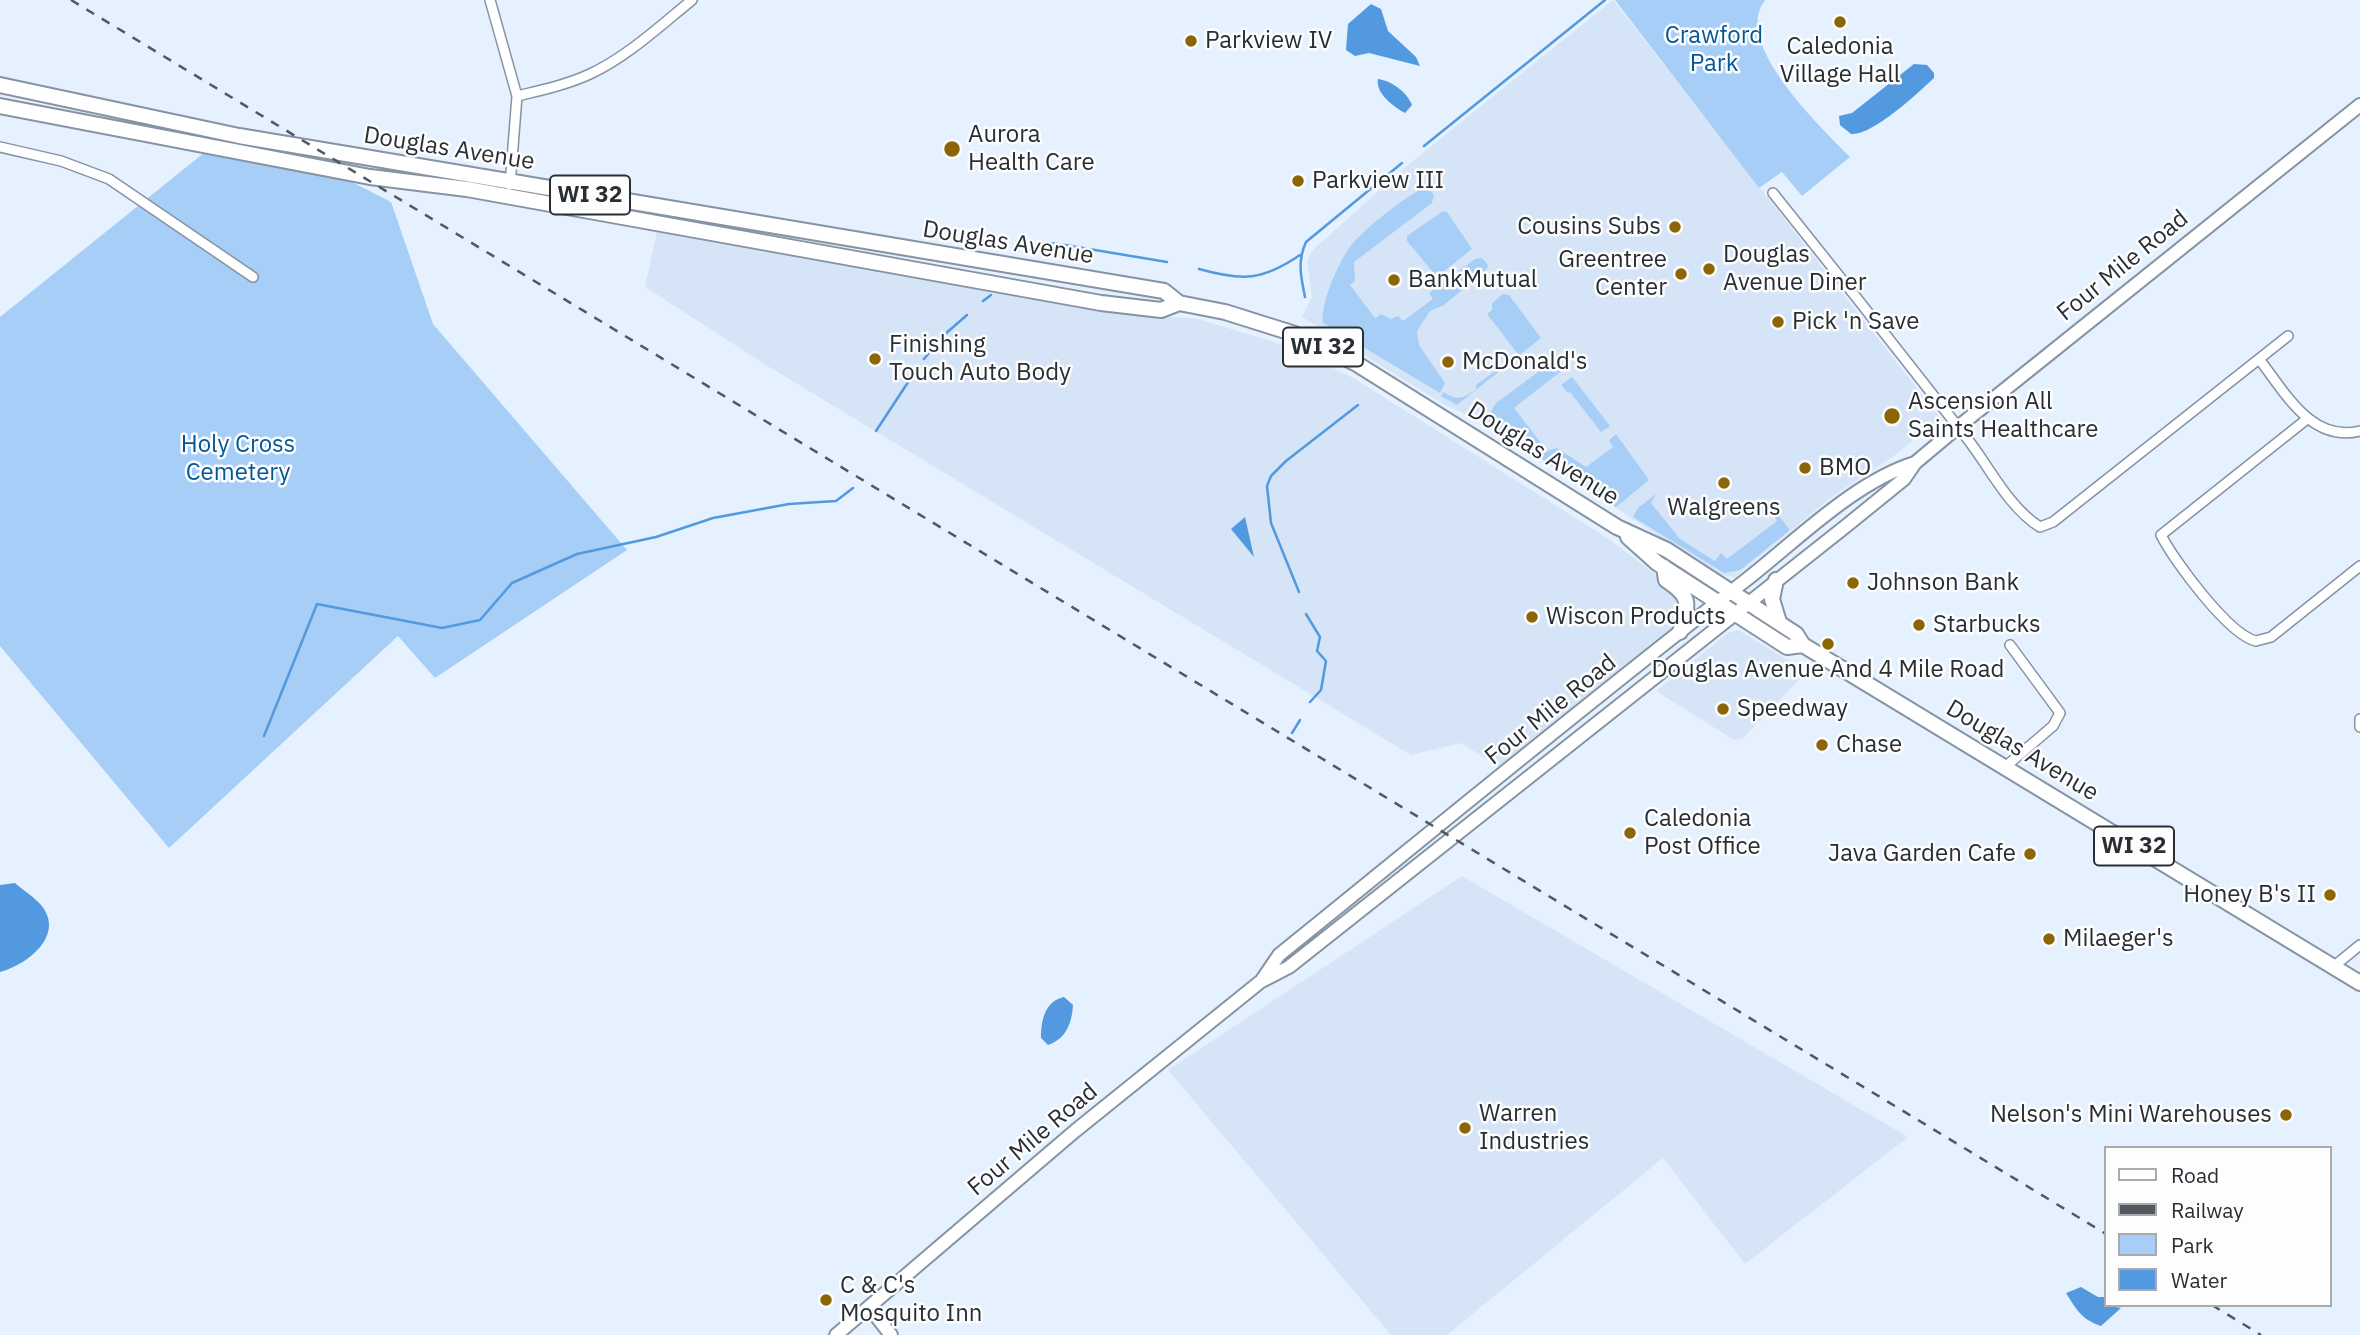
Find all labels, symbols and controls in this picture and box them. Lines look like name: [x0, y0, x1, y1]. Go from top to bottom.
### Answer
marker: Caledonia Village Hall: [1832, 14, 1848, 30]
park label: Crawford Park: [1665, 22, 1763, 78]
place label: Parkview IV: [1205, 27, 1332, 55]
marker: Parkview IV: [1183, 33, 1199, 49]
place label: Caledonia Village Hall: [1780, 33, 1900, 89]
street label: Douglas Avenue: [361, 121, 537, 177]
place label: Aurora Health Care: [968, 121, 1095, 177]
marker: Aurora Health Care: [942, 139, 962, 159]
place label: Parkview III: [1312, 167, 1444, 195]
marker: Parkview III: [1290, 173, 1306, 189]
road number: WI 32: [550, 176, 630, 214]
street label: Four Mile Road: [2052, 204, 2194, 328]
place label: Cousins Subs: [1517, 213, 1661, 241]
street label: Douglas Avenue: [920, 215, 1096, 271]
marker: Cousins Subs: [1667, 219, 1683, 235]
place label: Douglas Avenue Diner: [1723, 241, 1867, 297]
place label: Greentree Center: [1558, 246, 1667, 302]
marker: Douglas Avenue Diner: [1701, 261, 1717, 277]
place label: BankMutual: [1408, 266, 1537, 294]
marker: Greentree Center: [1673, 266, 1689, 282]
marker: BankMutual: [1386, 272, 1402, 288]
place label: Pick 'n Save: [1792, 308, 1919, 336]
marker: Pick 'n Save: [1770, 314, 1786, 330]
road number: WI 32: [1283, 328, 1363, 366]
place label: Finishing Touch Auto Body: [889, 331, 1071, 387]
place label: McDonald's: [1462, 348, 1587, 376]
marker: Finishing Touch Auto Body: [867, 351, 883, 367]
marker: McDonald's: [1440, 354, 1456, 370]
place label: Ascension All Saints Healthcare: [1908, 388, 2098, 444]
street label: Douglas Avenue: [1462, 396, 1624, 512]
marker: Ascension All Saints Healthcare: [1882, 406, 1902, 426]
park label: Holy Cross Cemetery: [181, 431, 295, 487]
place label: BMO: [1819, 454, 1871, 482]
marker: BMO: [1797, 460, 1813, 476]
marker: Walgreens: [1716, 475, 1732, 491]
place label: Walgreens: [1667, 494, 1781, 522]
place label: Johnson Bank: [1867, 569, 2019, 597]
marker: Johnson Bank: [1845, 575, 1861, 591]
place label: Wiscon Products: [1546, 603, 1726, 631]
marker: Wiscon Products: [1524, 609, 1540, 625]
place label: Starbucks: [1933, 611, 2041, 639]
marker: Starbucks: [1911, 617, 1927, 633]
marker: Douglas Avenue And 4 Mile Road: [1820, 636, 1836, 652]
street label: Four Mile Road: [1480, 648, 1622, 772]
place label: Douglas Avenue And 4 Mile Road: [1651, 656, 2005, 684]
street label: Douglas Avenue: [1941, 694, 2103, 808]
place label: Speedway: [1737, 695, 1848, 723]
marker: Speedway: [1715, 701, 1731, 717]
place label: Chase: [1836, 731, 1902, 759]
marker: Chase: [1814, 737, 1830, 753]
place label: Caledonia Post Office: [1644, 805, 1761, 861]
marker: Caledonia Post Office: [1622, 825, 1638, 841]
road number: WI 32: [2094, 826, 2174, 866]
place label: Java Garden Cafe: [1828, 840, 2016, 868]
marker: Java Garden Cafe: [2022, 846, 2038, 862]
place label: Honey B's II: [2183, 881, 2316, 909]
marker: Honey B's II: [2322, 887, 2338, 903]
place label: Milaeger's: [2063, 925, 2174, 953]
marker: Milaeger's: [2041, 931, 2057, 947]
street label: Four Mile Road: [962, 1077, 1104, 1203]
place label: Warren Industries: [1479, 1100, 1589, 1156]
place label: Nelson's Mini Warehouses: [1990, 1101, 2272, 1129]
marker: Nelson's Mini Warehouses: [2278, 1107, 2294, 1123]
marker: Warren Industries: [1457, 1120, 1473, 1136]
legend: [2104, 1146, 2332, 1307]
text: Road: [2171, 1161, 2219, 1189]
text: Railway: [2171, 1196, 2244, 1224]
text: Park: [2171, 1231, 2214, 1259]
text: Water: [2171, 1266, 2227, 1294]
place label: C & C's Mosquito Inn: [840, 1272, 982, 1328]
marker: C & C's Mosquito Inn: [818, 1292, 834, 1308]

